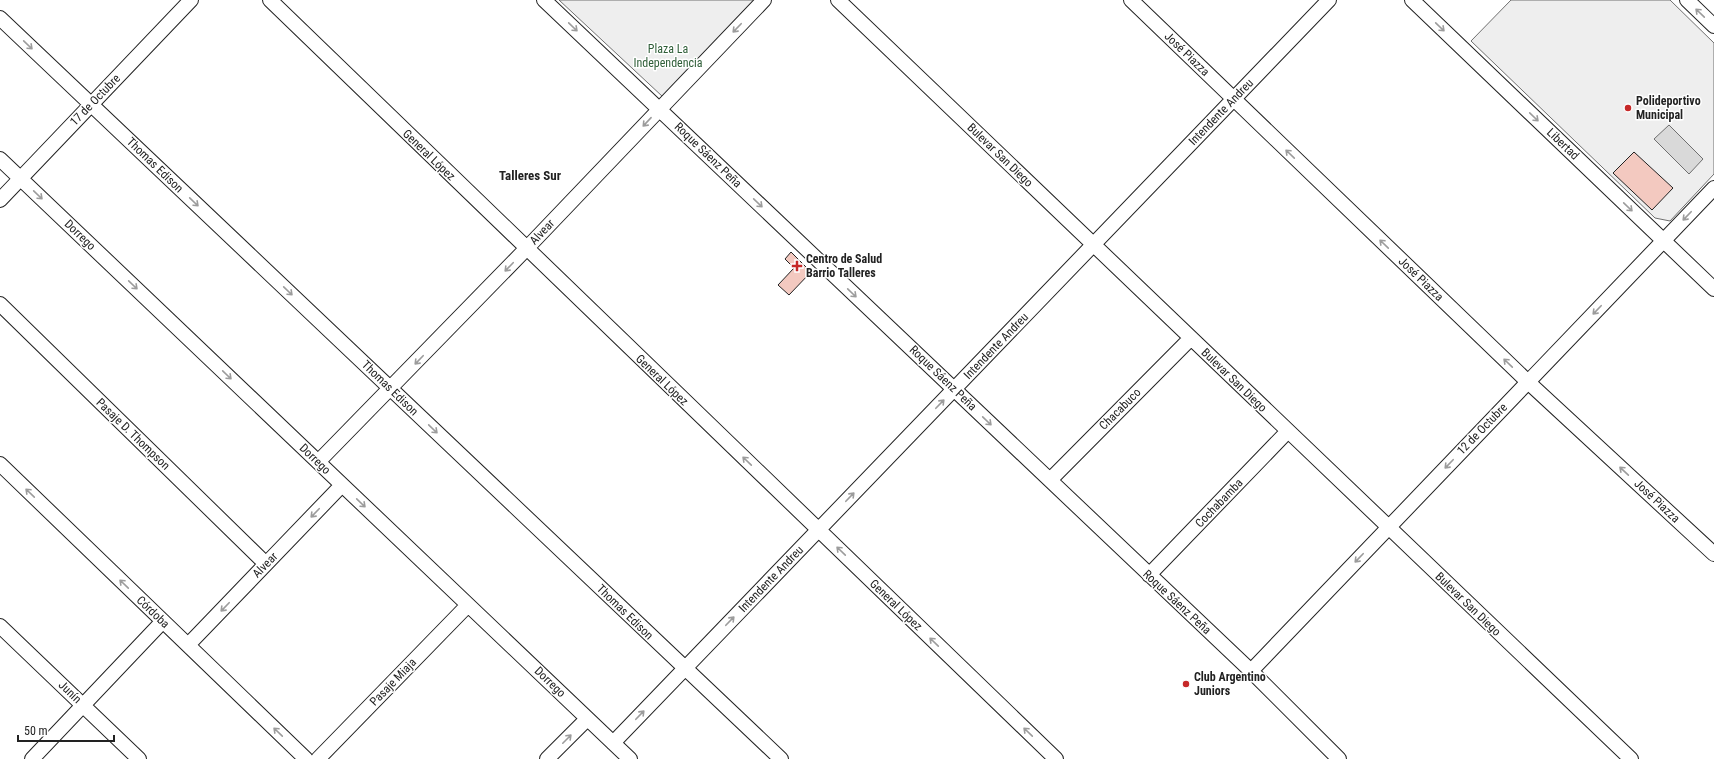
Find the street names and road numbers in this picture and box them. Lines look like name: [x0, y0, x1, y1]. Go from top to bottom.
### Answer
street label: José Piazza: [1162, 29, 1213, 79]
street label: 17 de Octubre: [67, 71, 123, 129]
street label: Intendente Andreu: [1186, 76, 1256, 148]
street label: Roque Sáenz Peña: [672, 119, 745, 191]
street label: Bulevar San Diego: [964, 120, 1036, 190]
street label: Libertad: [1544, 125, 1582, 163]
street label: General López: [400, 127, 458, 183]
street label: Thomas Edison: [124, 135, 186, 195]
street label: Alvear: [527, 216, 557, 248]
street label: Dorrego: [62, 217, 98, 253]
street label: José Piazza: [1396, 254, 1447, 304]
street label: Intendente Andreu: [961, 310, 1031, 382]
street label: Roque Sáenz Peña: [907, 342, 980, 414]
street label: Bulevar San Diego: [1198, 345, 1270, 415]
street label: General López: [633, 352, 691, 408]
street label: Thomas Edison: [359, 358, 421, 418]
street label: Chacabuco: [1096, 385, 1144, 433]
street label: Pasaje D. Thompson: [93, 395, 173, 473]
street label: 12 de Octubre: [1454, 400, 1510, 458]
street label: Dorrego: [297, 441, 333, 477]
street label: Cochabamba: [1192, 476, 1246, 530]
street label: José Piazza: [1631, 476, 1683, 526]
street label: Intendente Andreu: [736, 543, 806, 615]
street label: Alvear: [250, 549, 281, 581]
street label: Roque Sáenz Peña: [1140, 567, 1214, 637]
street label: Bulevar San Diego: [1432, 569, 1504, 639]
street label: General López: [867, 577, 925, 633]
street label: Thomas Edison: [594, 582, 656, 642]
street label: Córdoba: [134, 593, 172, 631]
street label: Pasaje Miaja: [367, 655, 419, 709]
street label: Dorrego: [532, 664, 568, 700]
street label: Junín: [56, 678, 84, 706]

